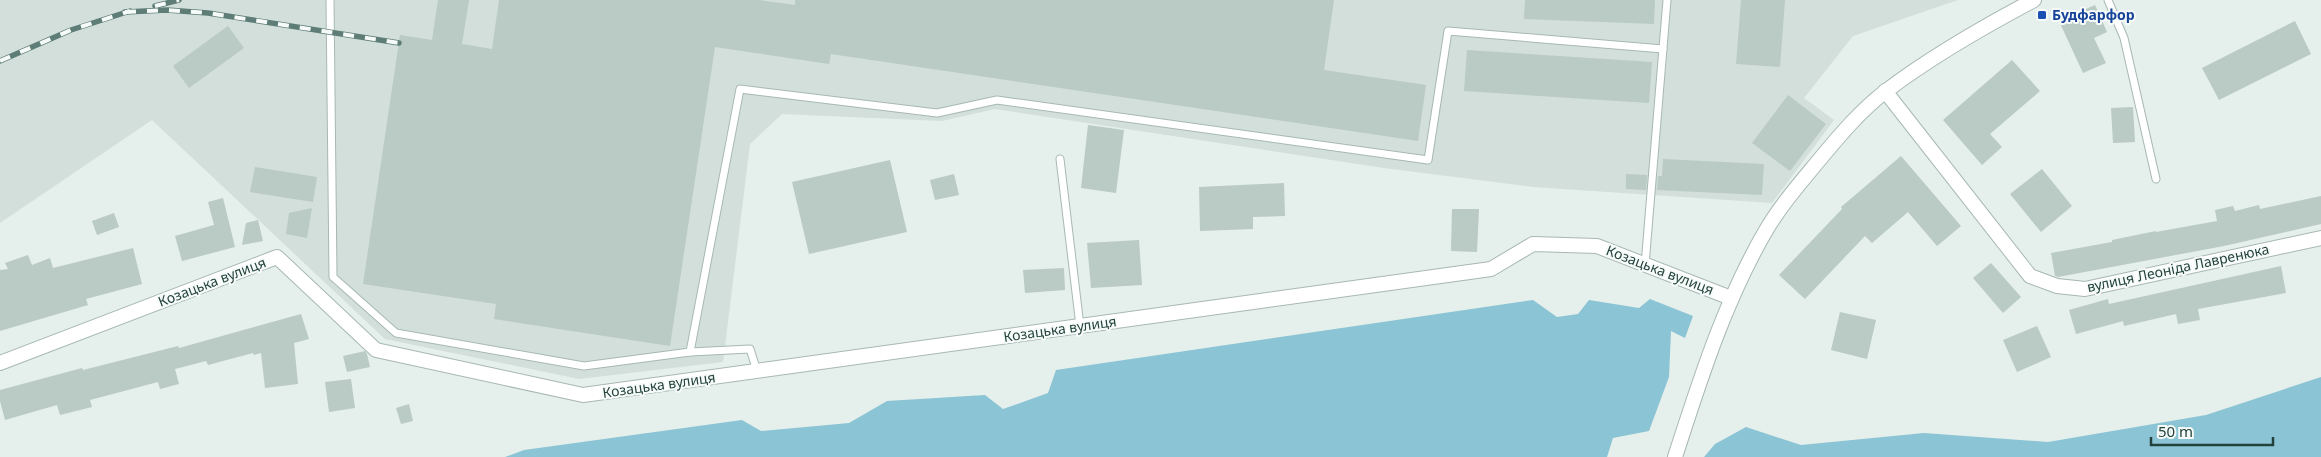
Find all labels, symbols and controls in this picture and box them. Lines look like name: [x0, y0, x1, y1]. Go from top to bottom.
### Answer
place label: Будфарфор: [2052, 5, 2135, 24]
marker: Будфарфор: [2036, 9, 2048, 21]
street label: вулиця Леоніда Лавренюка: [2085, 239, 2271, 296]
street label: Козацька вулиця: [1604, 240, 1717, 299]
street label: Козацька вулиця: [155, 252, 268, 311]
street label: Козацька вулиця: [1002, 311, 1118, 346]
street label: Козацька вулиця: [601, 367, 717, 402]
scale bar: [2151, 414, 2274, 446]
text: 50 m: [2158, 421, 2193, 441]

